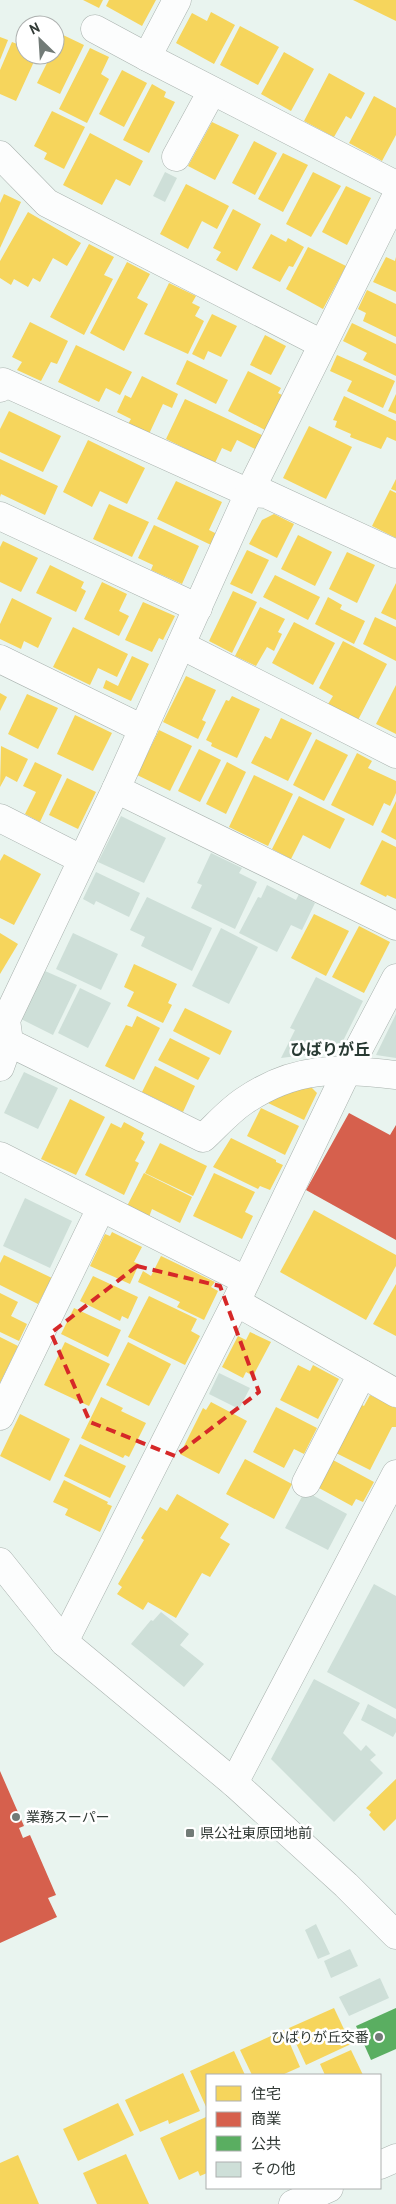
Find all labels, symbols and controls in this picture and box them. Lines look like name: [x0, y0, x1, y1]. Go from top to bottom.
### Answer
north arrow: [15, 15, 65, 65]
text: N: [27, 18, 42, 38]
district label: ひばりが丘: [290, 1039, 370, 1059]
place label: 業務スーパー: [26, 1808, 110, 1826]
marker: 業務スーパー: [10, 1811, 22, 1823]
place label: 県公社東原団地前: [200, 1824, 312, 1842]
marker: 県公社東原団地前: [184, 1827, 196, 1839]
place label: ひばりが丘交番: [271, 2028, 369, 2046]
marker: ひばりが丘交番: [373, 2031, 385, 2043]
legend: [206, 2074, 381, 2189]
text: 住宅: [251, 2084, 281, 2103]
text: 商業: [251, 2109, 281, 2128]
text: 公共: [251, 2134, 281, 2153]
text: その他: [251, 2159, 296, 2178]

